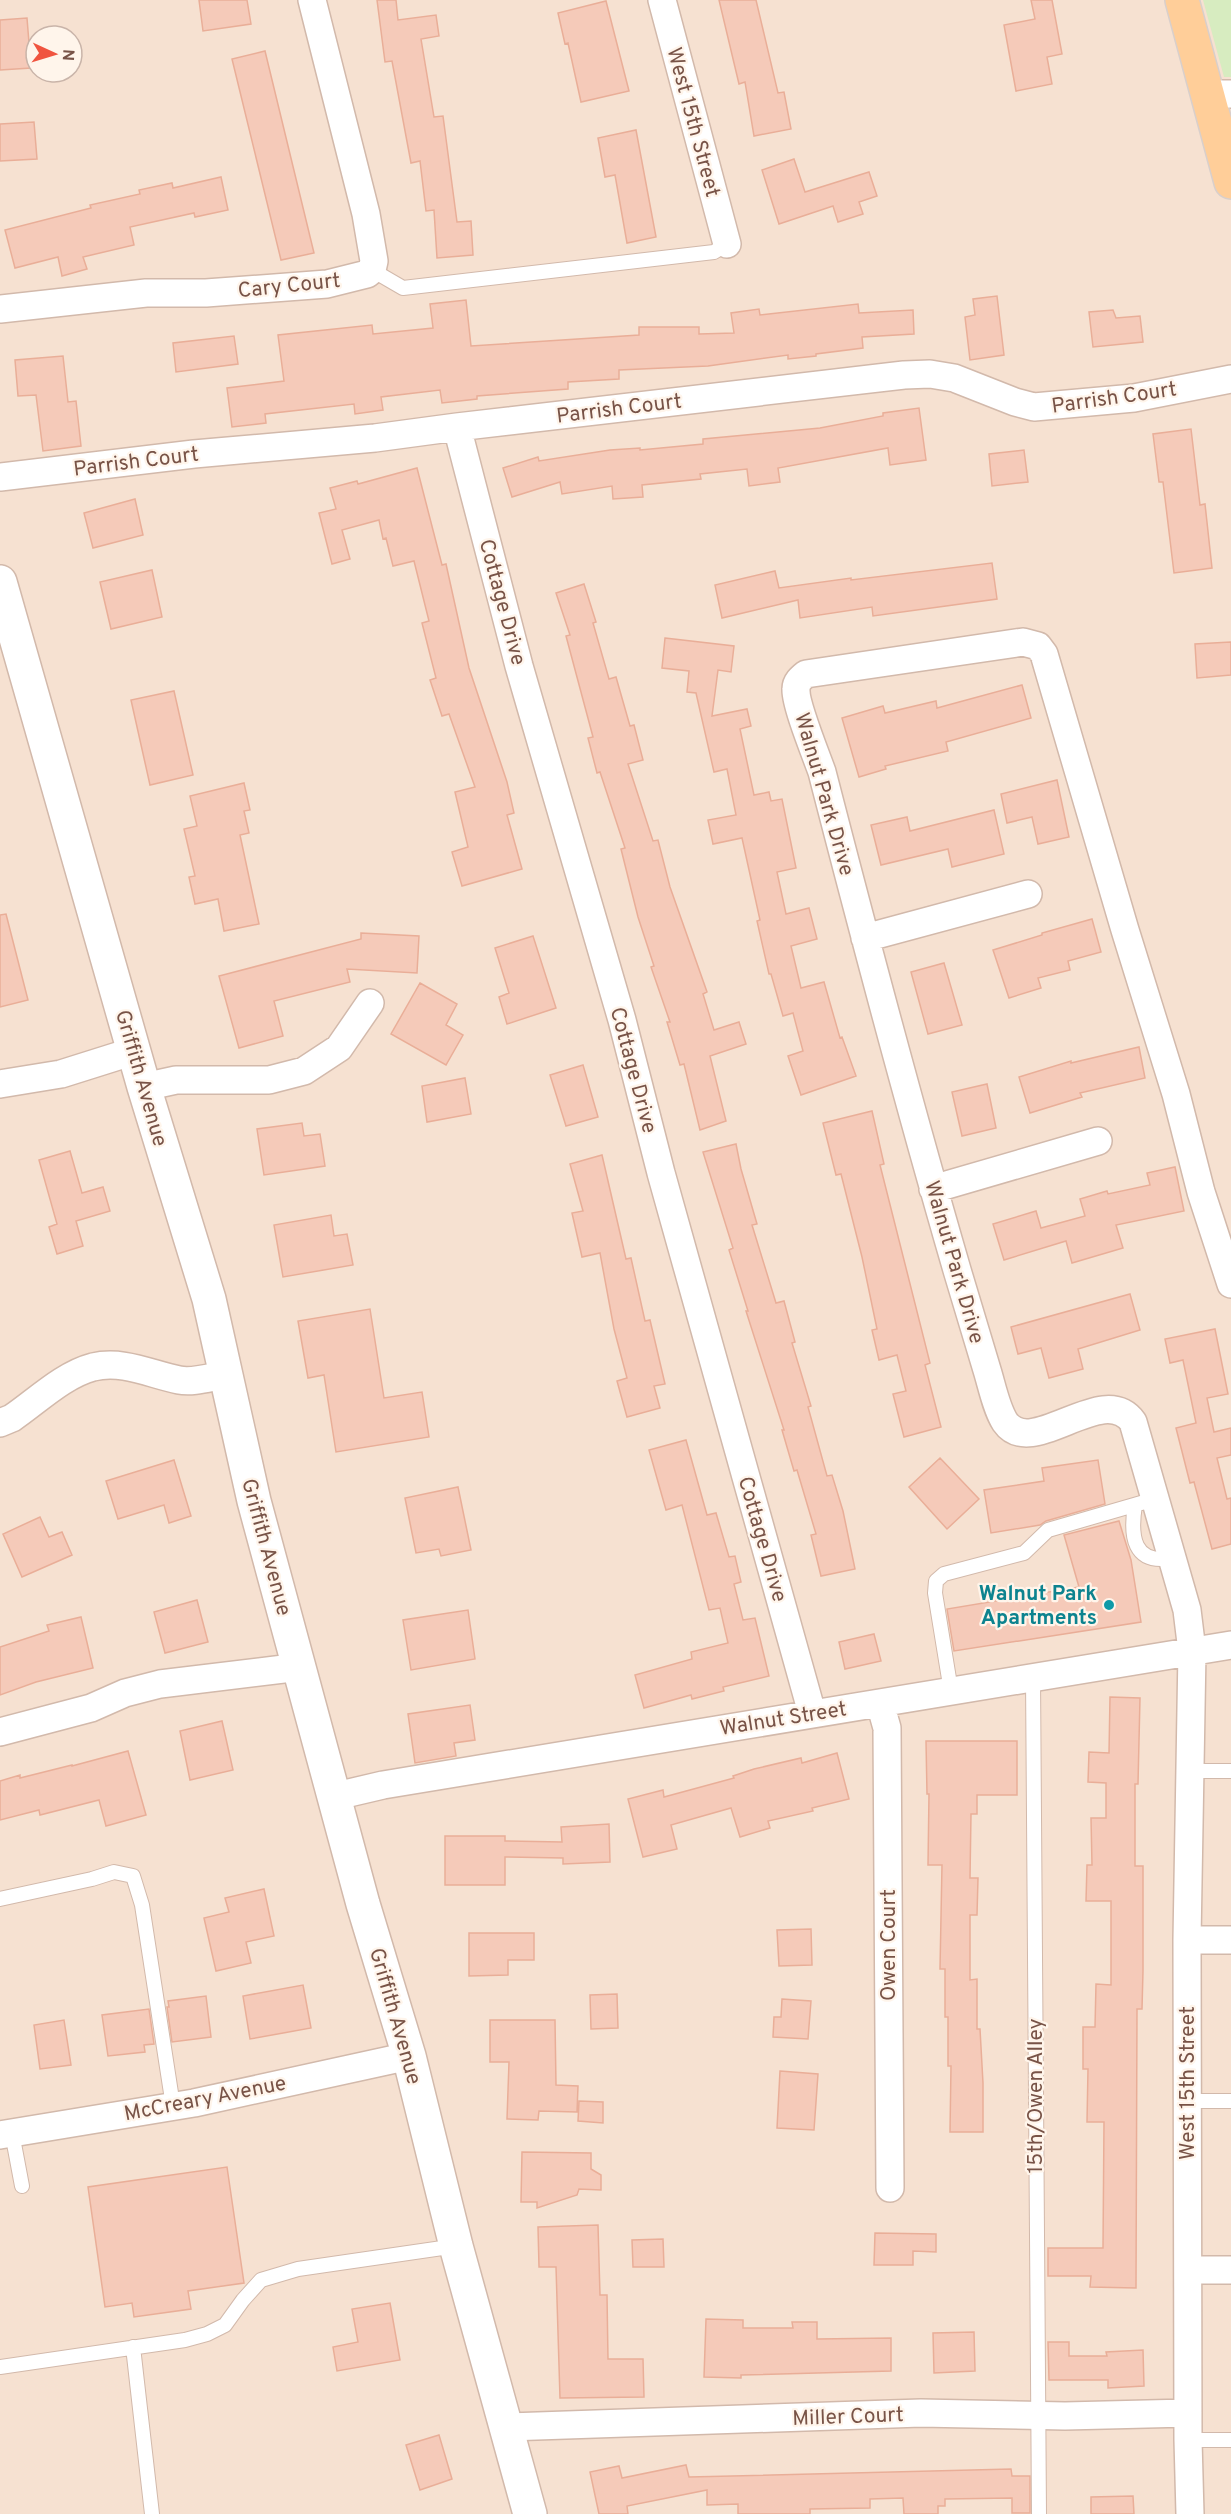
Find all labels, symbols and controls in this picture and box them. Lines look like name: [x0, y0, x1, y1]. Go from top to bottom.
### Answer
north arrow: [24, 24, 84, 84]
street label: West 15th Street: [660, 45, 725, 200]
text: N: [57, 48, 77, 61]
street label: Cary Court: [236, 268, 342, 305]
street label: Parrish Court: [1050, 376, 1178, 421]
street label: Parrish Court: [555, 388, 683, 431]
street label: Parrish Court: [72, 441, 200, 484]
street label: Cottage Drive: [472, 536, 531, 668]
street label: Walnut Park Drive: [787, 710, 860, 879]
street label: Cottage Drive: [603, 1004, 662, 1136]
street label: Griffith Avenue: [108, 1007, 173, 1150]
street label: Walnut Park Drive: [917, 1178, 990, 1347]
street label: Cottage Drive: [731, 1473, 792, 1605]
street label: Griffith Avenue: [234, 1476, 297, 1619]
place label: Walnut Park Apartments: [979, 1581, 1097, 1632]
marker: Walnut Park Apartments: [1102, 1598, 1116, 1612]
street label: Walnut Street: [718, 1696, 849, 1743]
street label: Owen Court: [876, 1889, 903, 2001]
street label: Griffith Avenue: [362, 1945, 427, 2088]
street label: West 15th Street: [1175, 2006, 1202, 2160]
street label: 15th/Owen Alley: [1023, 2018, 1050, 2174]
street label: McCreary Avenue: [122, 2071, 289, 2128]
street label: Miller Court: [792, 2402, 904, 2433]

